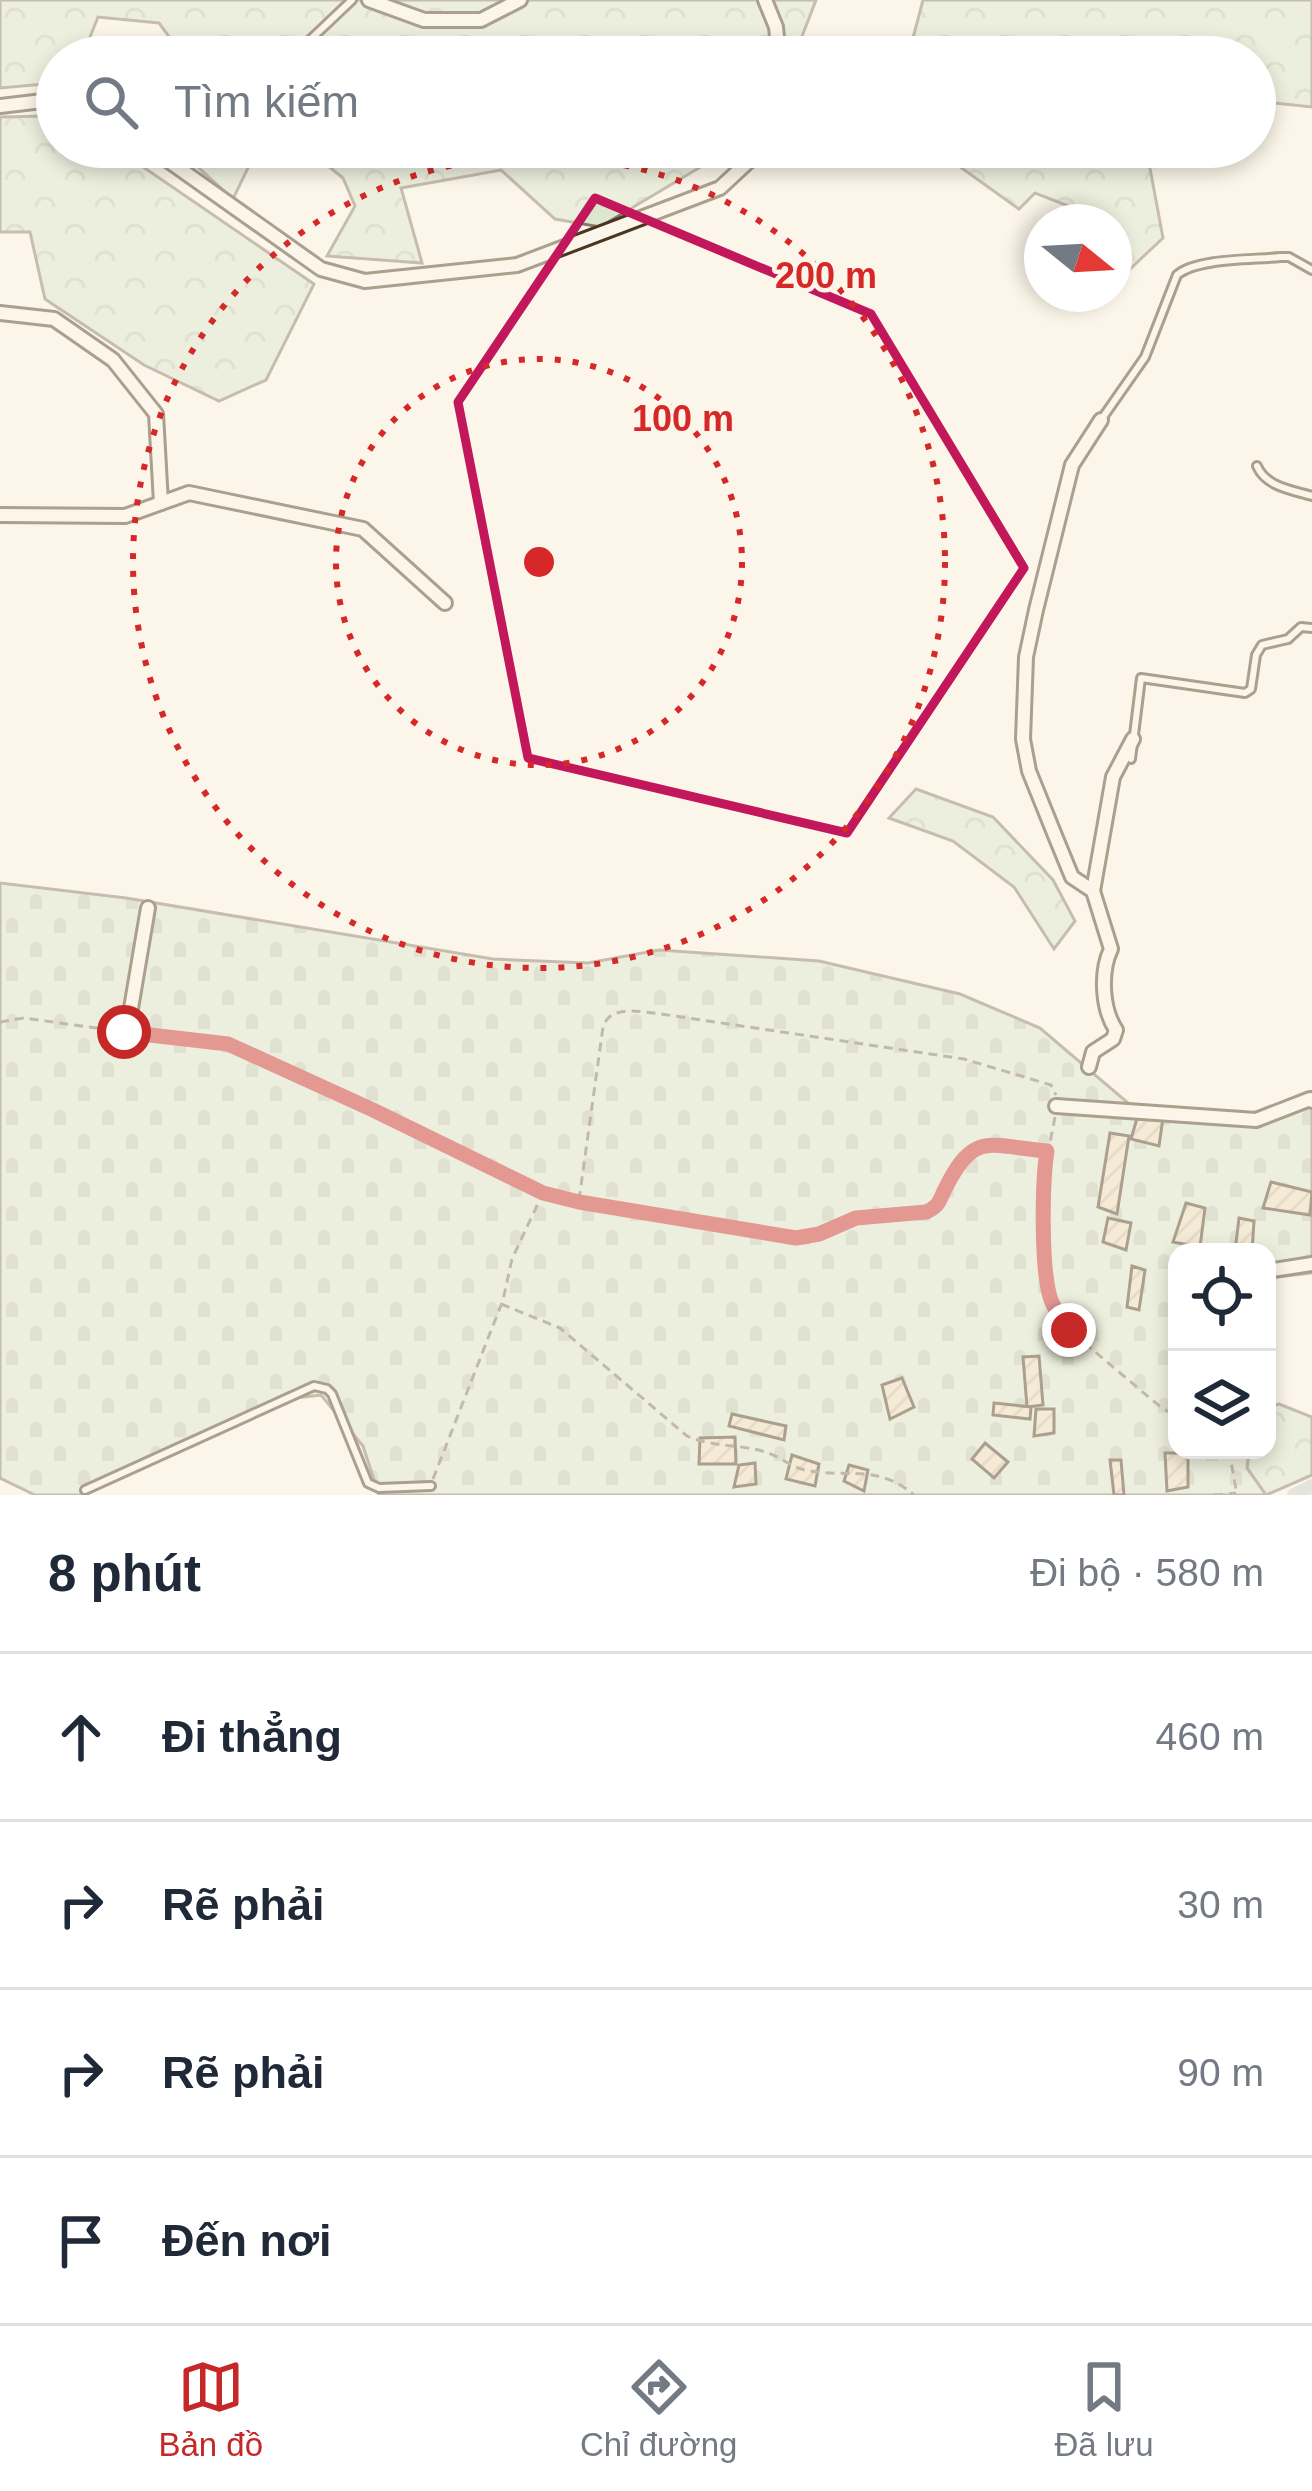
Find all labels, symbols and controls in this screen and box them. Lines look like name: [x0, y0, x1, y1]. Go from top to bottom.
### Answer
search box: [36, 36, 1276, 168]
icon: search: [78, 69, 144, 135]
text: Tìm kiếm: [174, 76, 359, 127]
north arrow: [1024, 204, 1132, 312]
text: 200 m: [775, 255, 877, 296]
text: 100 m: [632, 398, 734, 439]
centre of rings: [518, 541, 560, 583]
route start: [97, 1005, 151, 1059]
map controls: [1168, 1243, 1276, 1459]
button: locate: [1168, 1243, 1276, 1351]
route end: [1042, 1303, 1096, 1357]
button: layers: [1168, 1351, 1276, 1459]
text: 8 phút: [48, 1545, 201, 1602]
text: Đi bộ · 580 m: [1030, 1551, 1264, 1594]
icon: ahead: [48, 1704, 114, 1770]
text: Đi thẳng: [162, 1711, 342, 1762]
text: 460 m: [1156, 1715, 1264, 1758]
icon: right: [48, 1872, 114, 1938]
text: Rẽ phải: [162, 1879, 325, 1930]
text: 30 m: [1177, 1883, 1264, 1926]
icon: right: [48, 2040, 114, 2106]
text: Rẽ phải: [162, 2047, 325, 2098]
text: 90 m: [1177, 2051, 1264, 2094]
icon: arrive: [48, 2208, 114, 2274]
text: Đến nơi: [162, 2215, 332, 2266]
tab: Bản đồ: [158, 2354, 263, 2464]
tab: Chỉ đường: [580, 2354, 737, 2464]
tab: Đã lưu: [1054, 2354, 1154, 2464]

